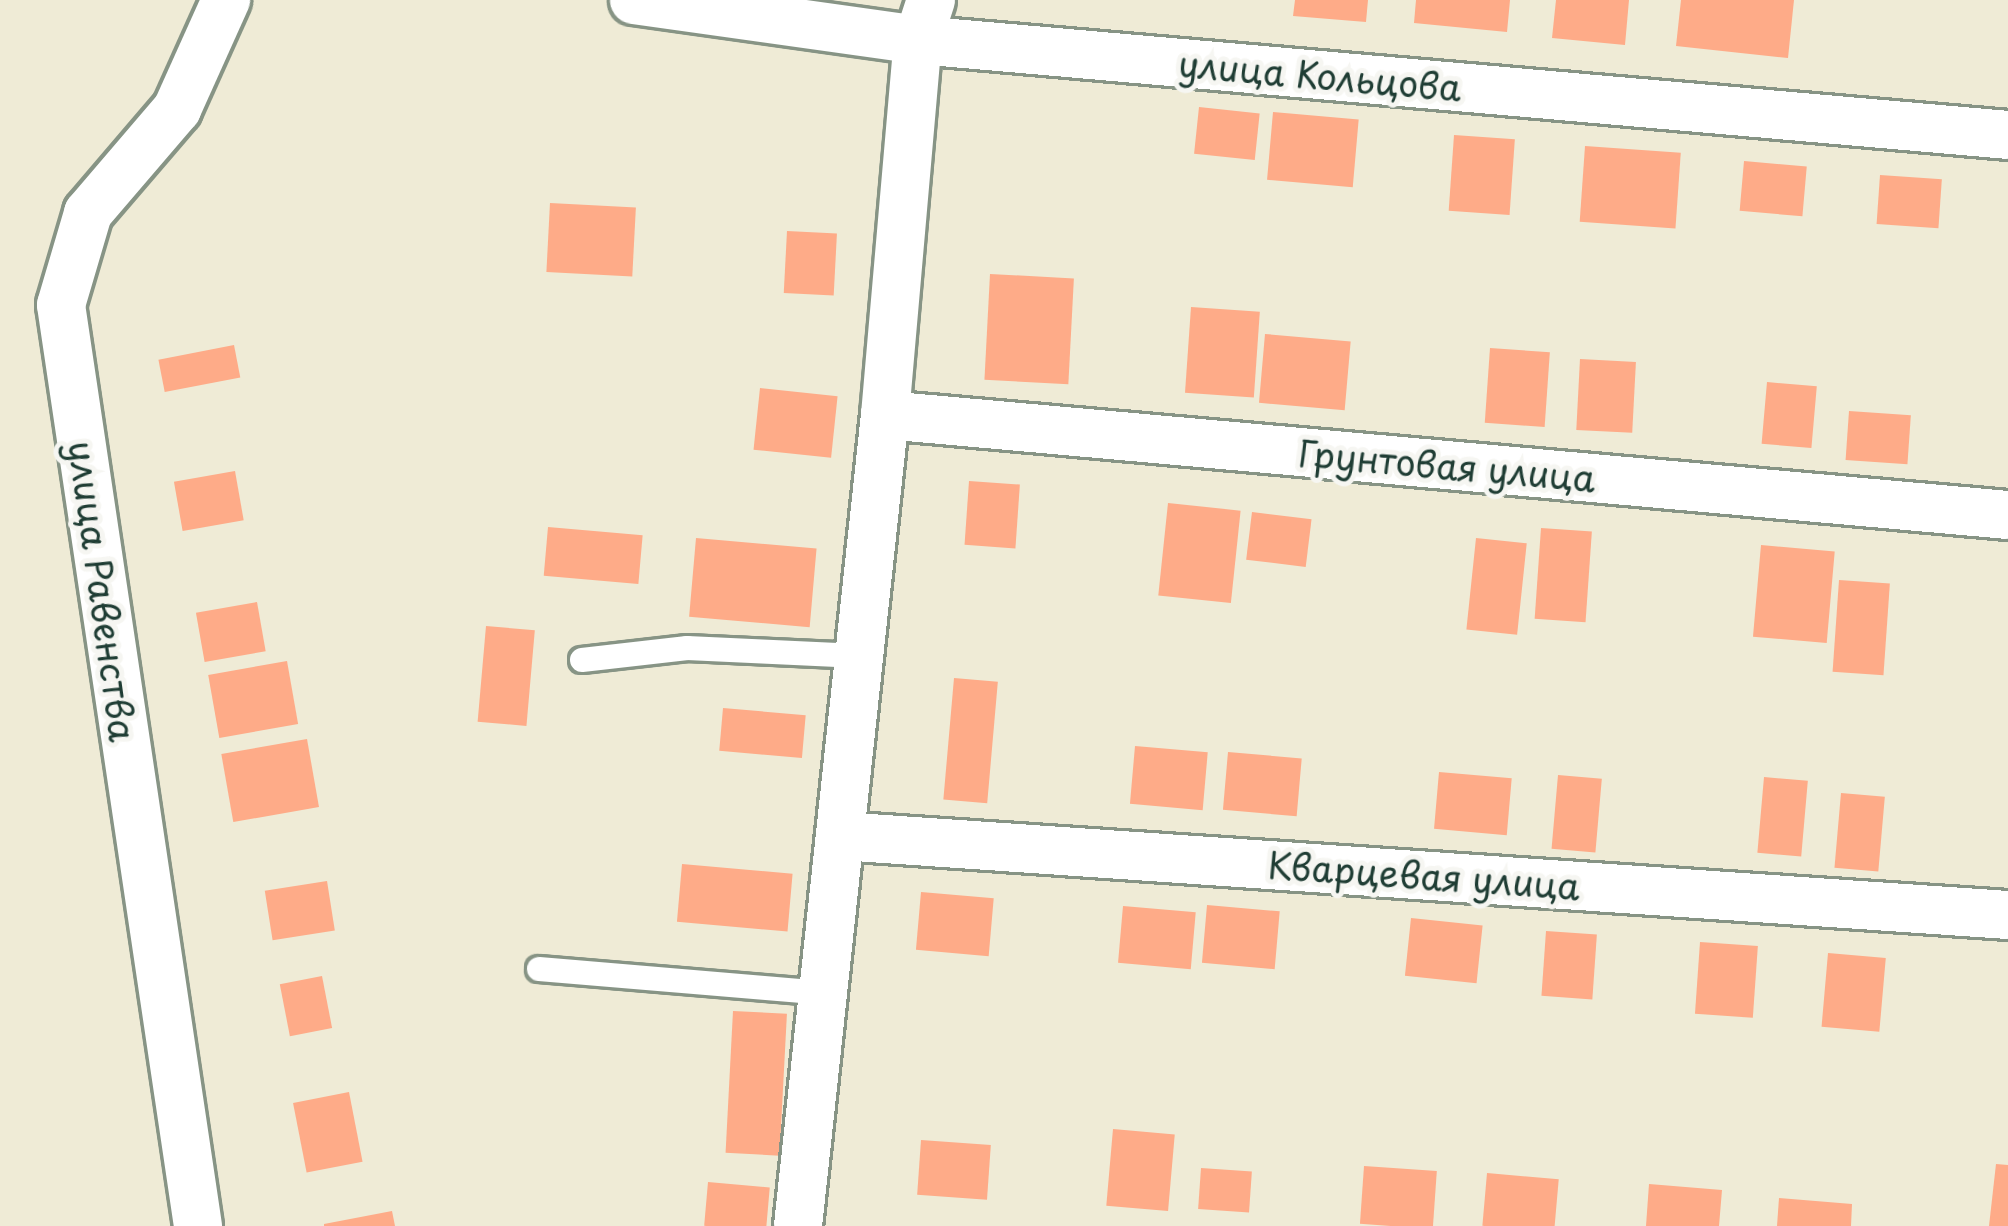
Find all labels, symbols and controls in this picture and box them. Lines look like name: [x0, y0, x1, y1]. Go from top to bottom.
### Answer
street label: улица Кольцова: [1176, 41, 1464, 109]
street label: Грунтовая улица: [1296, 430, 1598, 500]
street label: улица Равенства: [60, 437, 146, 745]
street label: Кварцевая улица: [1266, 842, 1582, 908]

